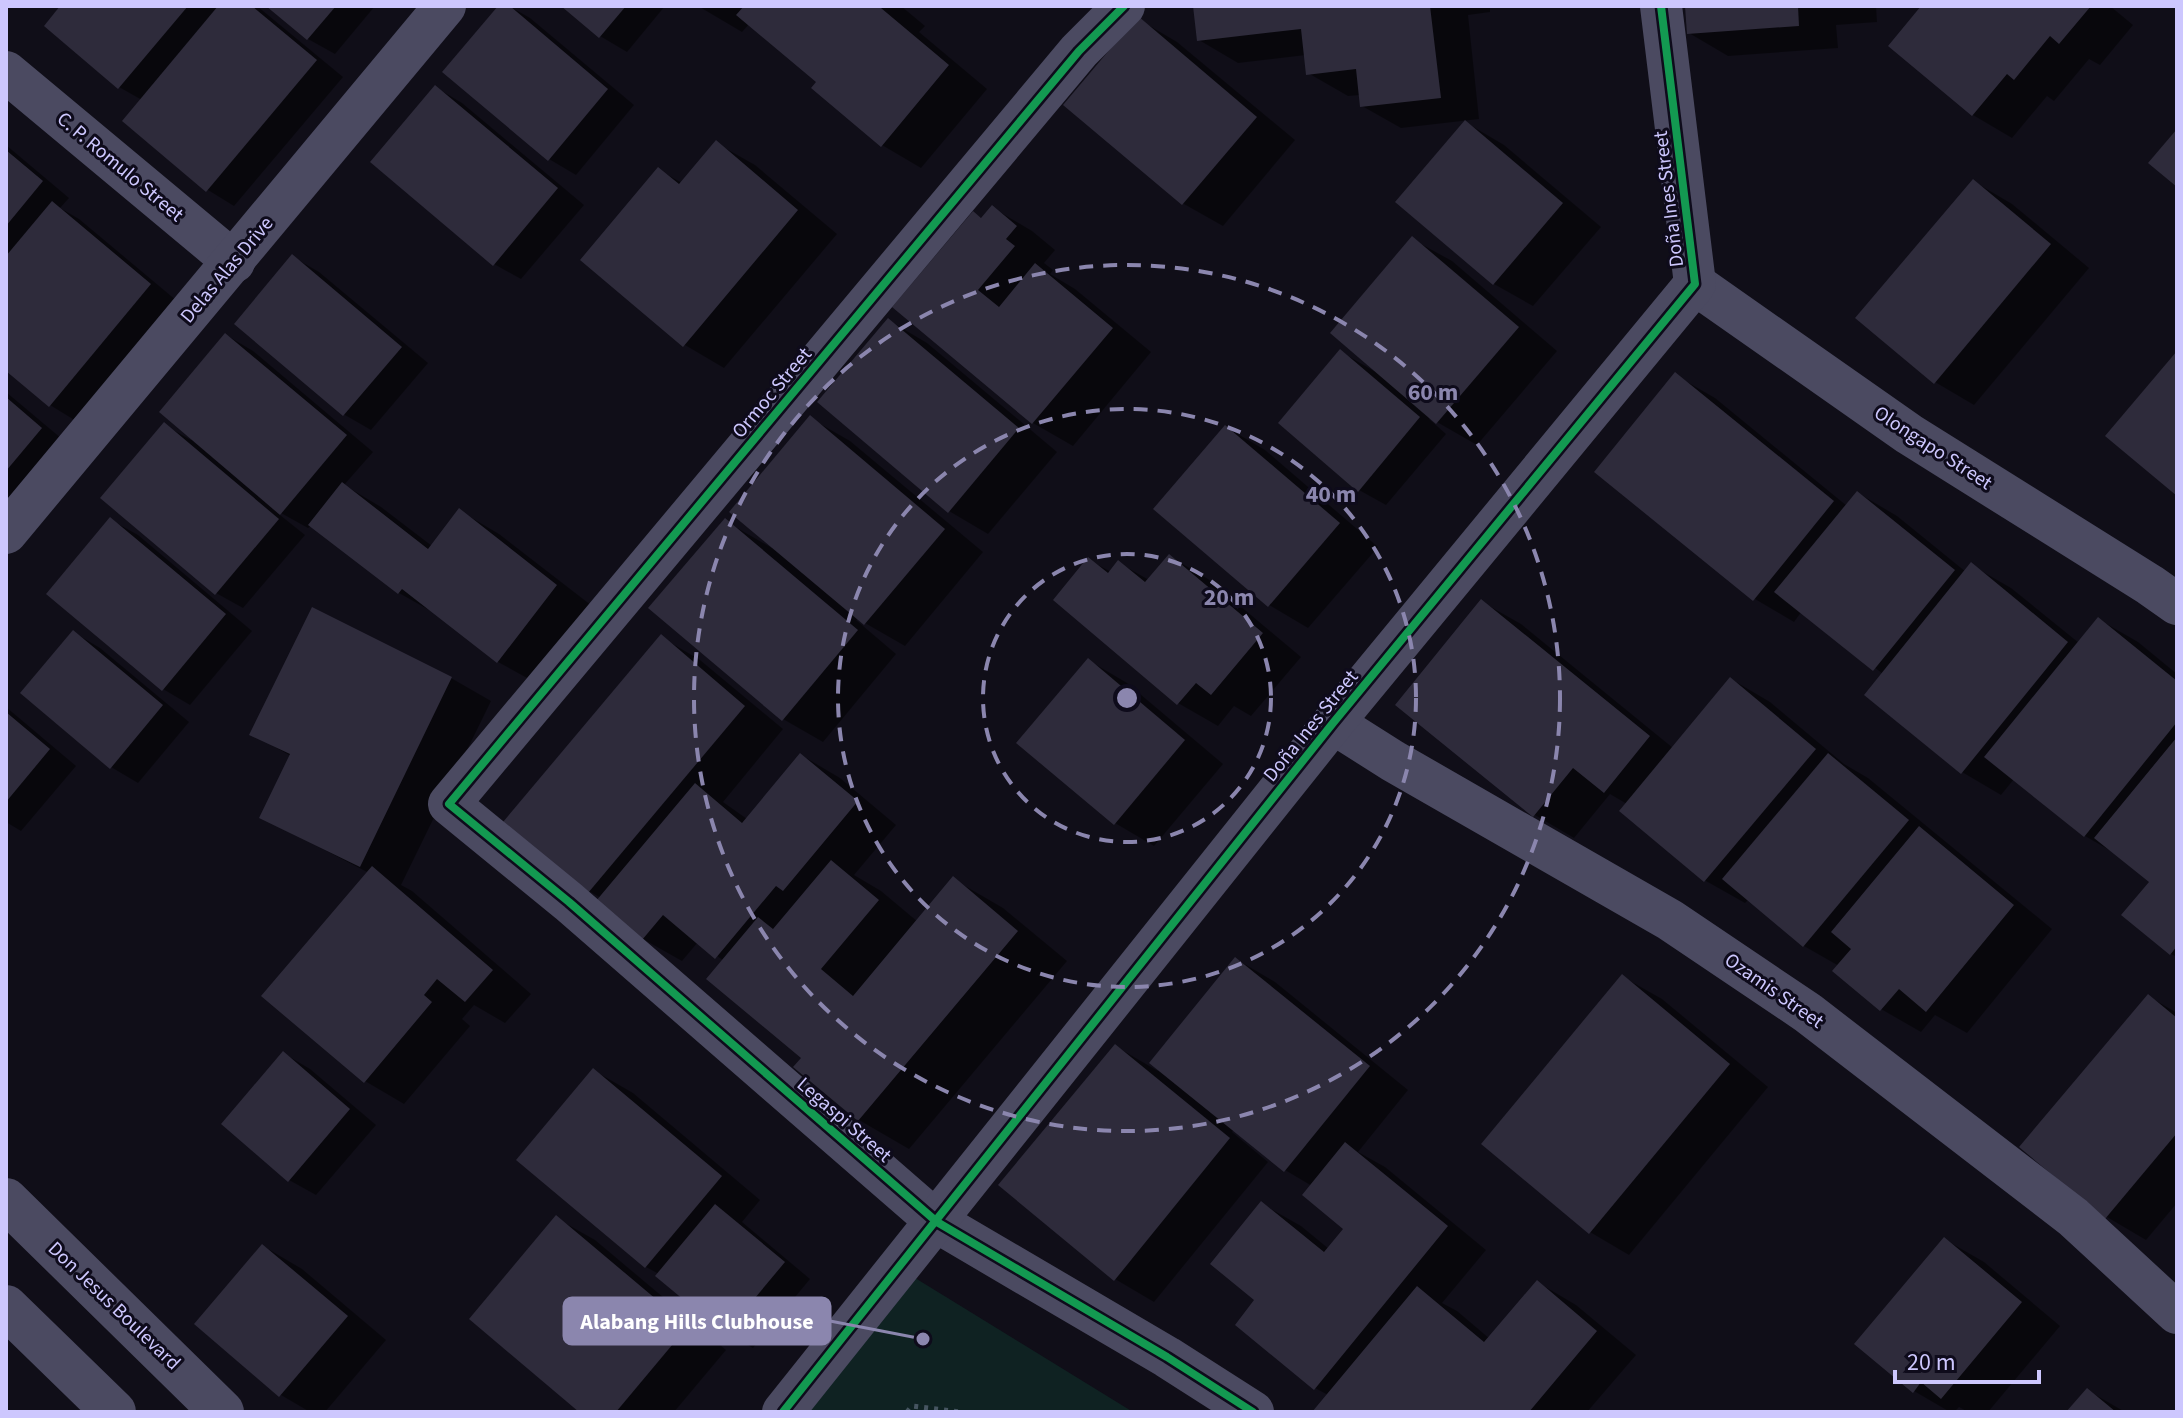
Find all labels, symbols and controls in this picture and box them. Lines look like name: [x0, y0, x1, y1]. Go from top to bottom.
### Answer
street label: C. P. Romulo Street: [50, 106, 190, 229]
street label: Doña Ines Street: [1647, 129, 1691, 269]
street label: Delas Alas Drive: [174, 211, 280, 329]
street label: Ormoc Street: [726, 341, 819, 444]
text: 60 m: [1408, 375, 1458, 410]
street label: Olongapo Street: [1868, 399, 1998, 497]
text: 40 m: [1306, 477, 1356, 512]
text: 20 m: [1204, 580, 1254, 615]
street label: Doña Ines Street: [1257, 664, 1365, 788]
centre of rings: [1113, 684, 1141, 712]
street label: Ozamis Street: [1719, 946, 1829, 1036]
street label: Legaspi Street: [790, 1071, 898, 1169]
street label: Don Jesus Boulevard: [41, 1235, 187, 1377]
callout: Alabang Hills Clubhouse: [564, 1298, 830, 1344]
text: Alabang Hills Clubhouse: [579, 1306, 814, 1338]
scale bar: [1895, 1334, 2039, 1384]
text: 20 m: [1907, 1345, 1956, 1380]

